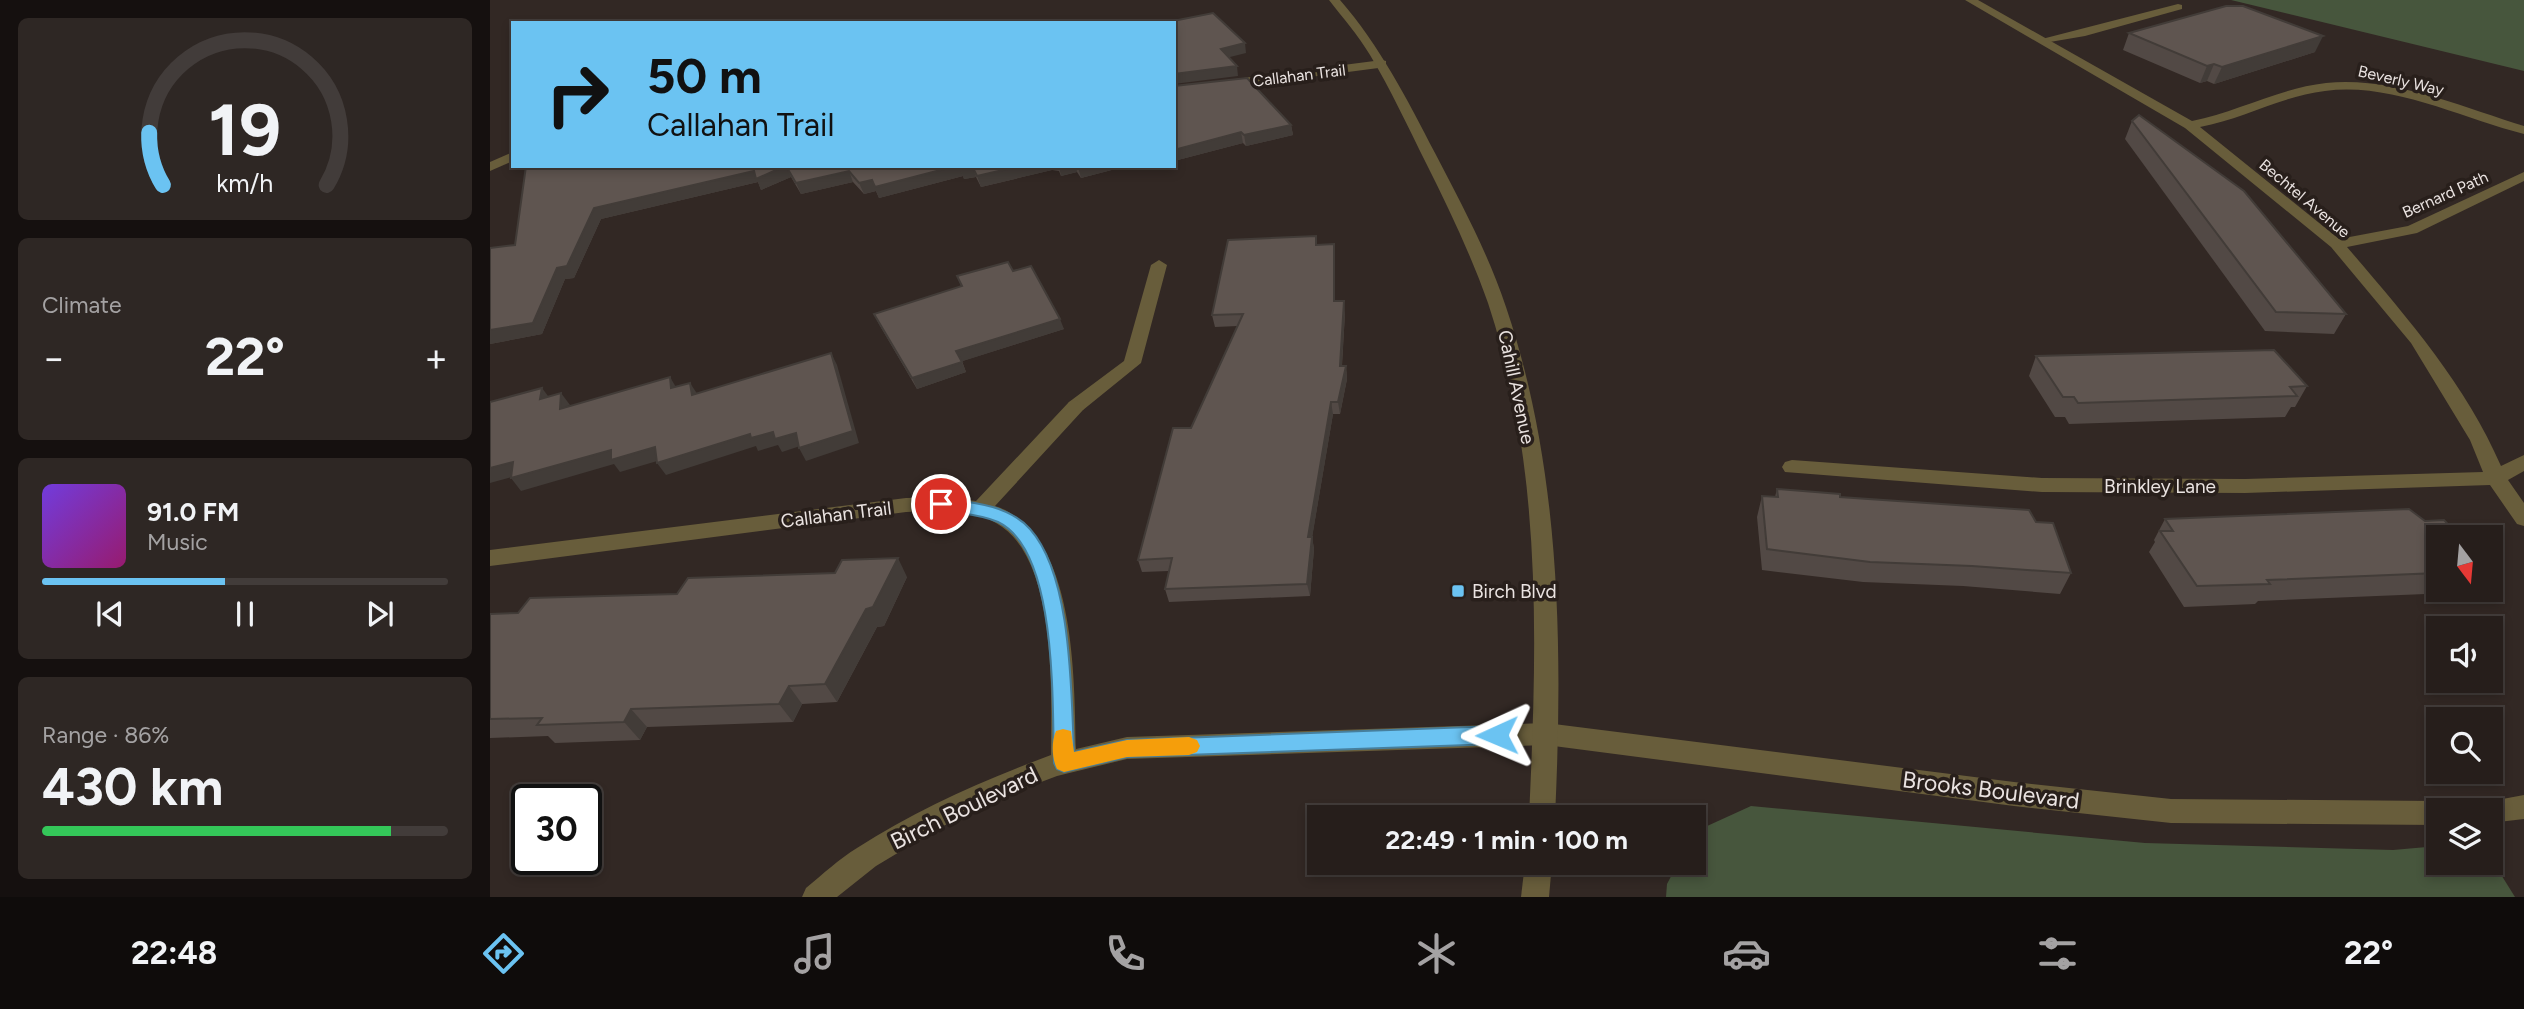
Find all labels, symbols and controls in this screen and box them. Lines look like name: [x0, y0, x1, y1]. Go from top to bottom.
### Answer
text: 50 m: [647, 46, 762, 105]
icon: right: [532, 49, 623, 140]
street label: Callahan Trail: [1251, 60, 1347, 91]
street label: Beverly Way: [2356, 61, 2446, 100]
text: 19: [209, 86, 281, 173]
text: Callahan Trail: [647, 106, 835, 144]
street label: Bechtel Avenue: [2256, 155, 2354, 242]
street label: Bernard Path: [2399, 167, 2491, 222]
text: km/h: [216, 168, 274, 198]
text: Climate: [42, 291, 121, 319]
text: 22°: [205, 326, 285, 388]
street label: Cahill Avenue: [1493, 328, 1540, 446]
text: −: [42, 335, 66, 381]
text: +: [424, 335, 448, 381]
pin: [911, 474, 971, 534]
street label: Brinkley Lane: [2104, 475, 2216, 498]
icon: arrive: [922, 485, 960, 523]
text: 91.0 FM: [147, 496, 239, 528]
street label: Callahan Trail: [779, 496, 893, 533]
north arrow: [2426, 525, 2502, 602]
map controls: [2426, 525, 2503, 875]
text: Music: [147, 528, 208, 556]
place label: Birch Blvd: [1472, 580, 1557, 603]
marker: Birch Blvd: [1450, 583, 1466, 599]
icon: previous: [91, 595, 129, 633]
icon: pause: [226, 595, 264, 633]
icon: next: [361, 595, 399, 633]
button: sound: [2426, 616, 2503, 693]
position arrow: [1460, 698, 1534, 772]
button: search: [2426, 707, 2503, 784]
text: Range · 86%: [42, 721, 169, 749]
text: 430 km: [42, 756, 223, 818]
street label: Birch Boulevard: [886, 760, 1042, 856]
street label: Brooks Boulevard: [1901, 765, 2081, 815]
speed limit sign: 30: [511, 784, 602, 875]
button: layers: [2426, 798, 2503, 875]
text: 22:49 · 1 min · 100 m: [1385, 824, 1628, 856]
icon: directions: [479, 929, 528, 978]
icon: music: [790, 929, 839, 978]
icon: phone: [1101, 929, 1150, 978]
icon: climate: [1412, 929, 1461, 978]
icon: car: [1722, 929, 1771, 978]
icon: filters: [2033, 929, 2082, 978]
text: 22:48: [131, 934, 217, 972]
text: 22°: [2344, 934, 2393, 972]

